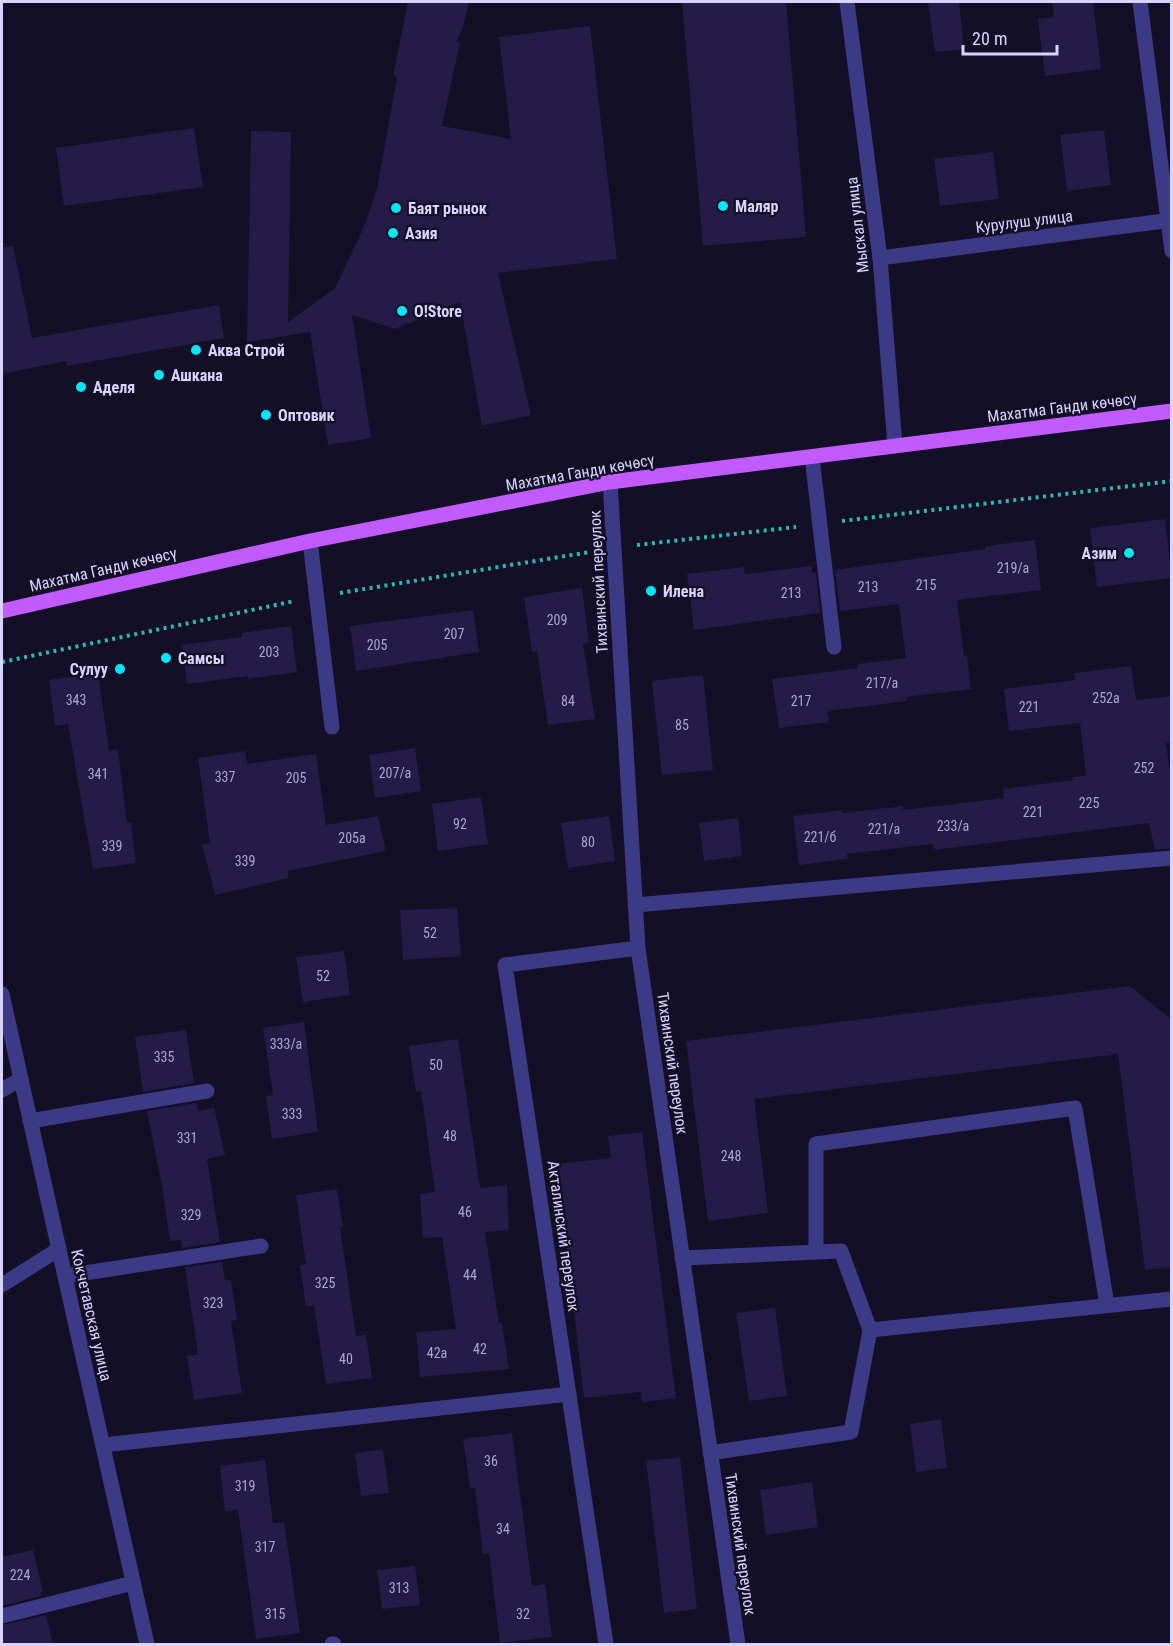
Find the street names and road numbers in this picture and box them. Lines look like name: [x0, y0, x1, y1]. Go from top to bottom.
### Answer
street label: Мыскал улица: [842, 176, 873, 274]
street label: Курулуш улица: [974, 206, 1074, 237]
street label: Махатма Ганди көчөсү: [986, 389, 1138, 426]
street label: Махатма Ганди көчөсү: [504, 450, 656, 495]
street label: Тихвинский переулок: [585, 510, 612, 654]
street label: Махатма Ганди көчөсү: [28, 543, 179, 596]
street label: Тихвинский переулок: [653, 991, 692, 1136]
street label: Акталинский переулок: [544, 1160, 584, 1313]
street label: Кокчетавская улица: [67, 1247, 116, 1383]
street label: Тихвинский переулок: [721, 1472, 760, 1617]

